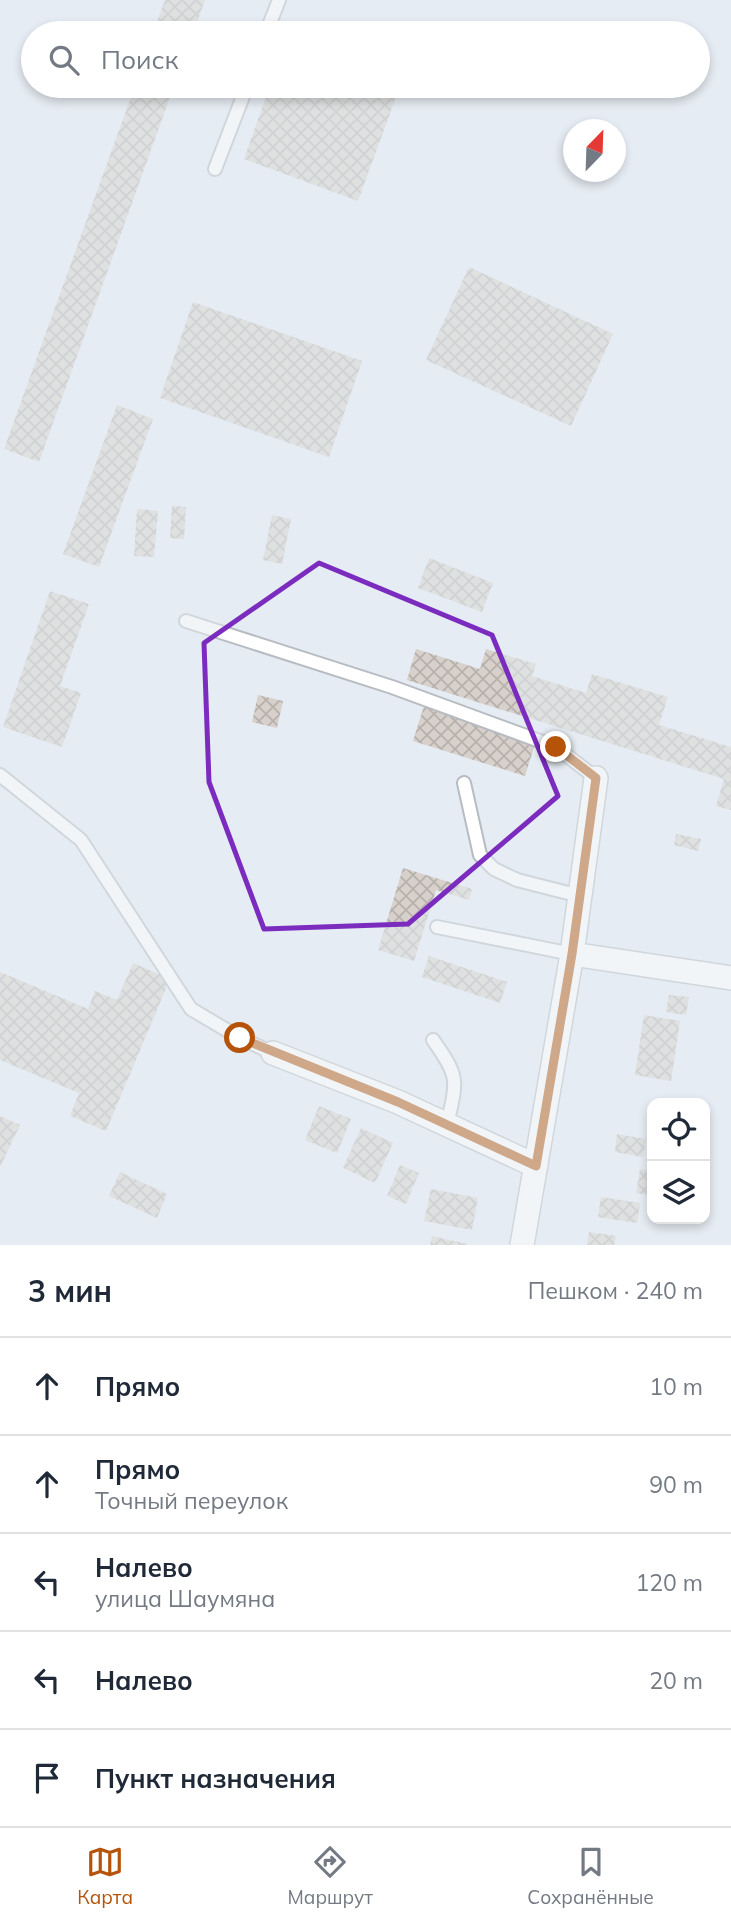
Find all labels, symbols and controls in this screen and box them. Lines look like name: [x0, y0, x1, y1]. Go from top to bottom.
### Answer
search box: [21, 21, 710, 98]
icon: search: [45, 41, 83, 79]
text: Поиск: [101, 43, 179, 76]
north arrow: [563, 119, 626, 182]
route end: [540, 731, 571, 762]
route start: [224, 1022, 255, 1053]
map controls: [647, 1098, 710, 1224]
button: locate: [647, 1098, 710, 1161]
button: layers: [647, 1161, 710, 1224]
text: 3 мин: [28, 1272, 112, 1310]
text: Пешком · 240 m: [528, 1276, 703, 1305]
icon: ahead: [28, 1367, 66, 1405]
text: Прямо: [95, 1370, 180, 1403]
text: 10 m: [649, 1372, 703, 1401]
text: Прямо: [95, 1453, 180, 1486]
icon: ahead: [28, 1465, 66, 1503]
text: 90 m: [649, 1470, 703, 1499]
text: Точный переулок: [95, 1486, 288, 1515]
text: Налево: [95, 1551, 193, 1584]
icon: left: [28, 1563, 66, 1601]
text: 120 m: [635, 1568, 703, 1597]
text: улица Шаумяна: [95, 1584, 275, 1613]
icon: left: [28, 1661, 66, 1699]
text: Налево: [95, 1664, 193, 1697]
text: 20 m: [649, 1666, 703, 1695]
icon: arrive: [28, 1759, 66, 1797]
text: Пункт назначения: [95, 1762, 336, 1795]
tab: Карта: [77, 1843, 133, 1909]
tab: Маршрут: [287, 1843, 373, 1909]
tab: Сохранённые: [527, 1843, 654, 1909]

